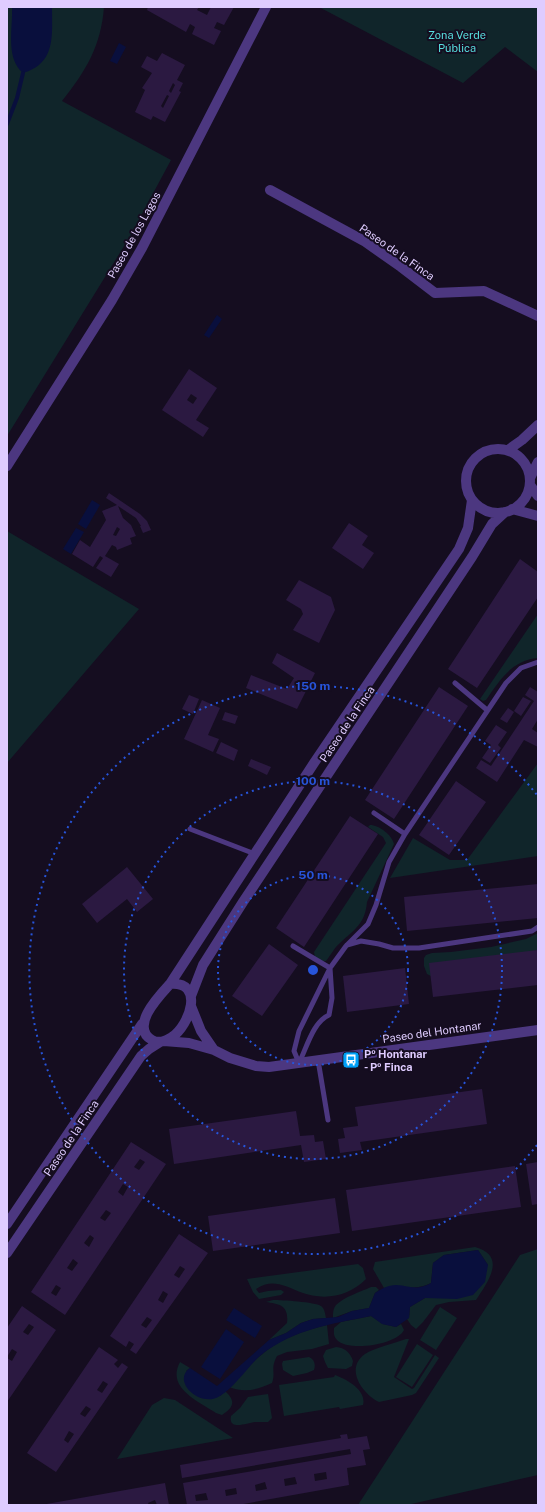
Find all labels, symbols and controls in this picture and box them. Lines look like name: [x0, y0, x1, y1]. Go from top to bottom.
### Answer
park label: Zona Verde Pública: [428, 29, 486, 54]
street label: Paseo de los Lagos: [105, 189, 163, 280]
street label: Paseo de la Finca: [357, 222, 437, 282]
text: 150 m: [296, 679, 330, 693]
street label: Paseo de la Finca: [317, 684, 377, 764]
text: 100 m: [296, 774, 330, 788]
text: 50 m: [298, 868, 328, 882]
centre of rings: [306, 963, 320, 977]
street label: Paseo del Hontanar: [382, 1019, 482, 1045]
place label: Pº Hontanar - Pº Finca: [364, 1048, 428, 1073]
bus stop icon: Pº Hontanar - Pº Finca: [341, 1050, 361, 1070]
street label: Paseo de la Finca: [41, 1098, 101, 1178]

